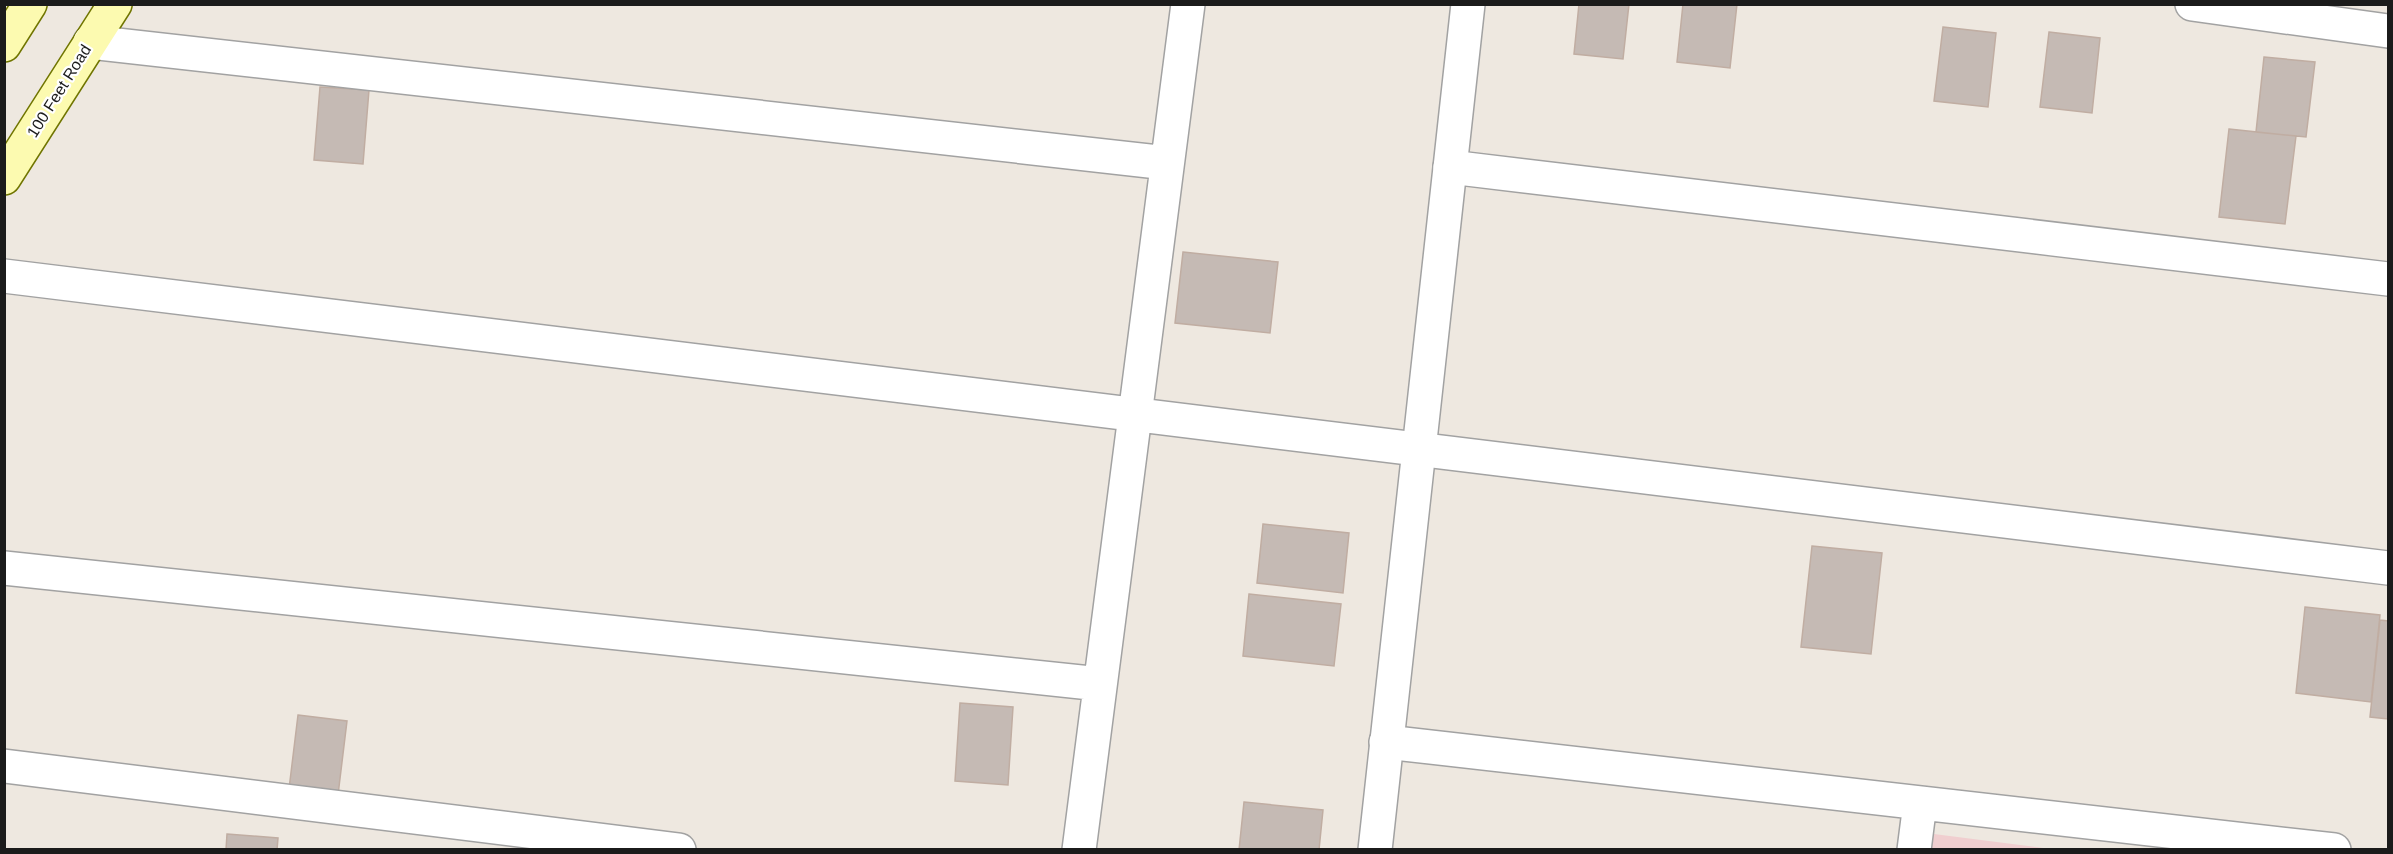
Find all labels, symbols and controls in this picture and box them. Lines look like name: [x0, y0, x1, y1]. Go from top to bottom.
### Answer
street label: 100 Feet Road: [24, 42, 94, 140]

